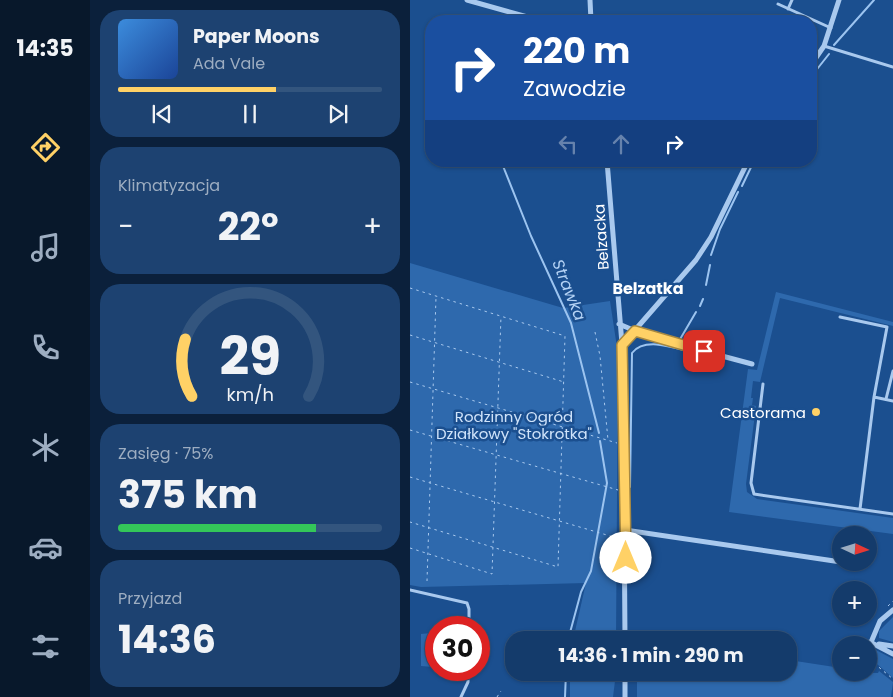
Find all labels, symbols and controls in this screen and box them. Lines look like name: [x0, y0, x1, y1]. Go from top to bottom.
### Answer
text: Paper Moons: [193, 23, 320, 50]
text: 220 m: [523, 26, 630, 75]
text: 14:35: [16, 33, 74, 64]
icon: right: [440, 35, 505, 100]
text: Ada Vale: [193, 52, 265, 75]
text: Zawodzie: [523, 73, 626, 104]
icon: previous: [148, 100, 176, 128]
icon: pause: [236, 100, 264, 128]
icon: next: [324, 100, 352, 128]
icon: directions: [28, 130, 63, 165]
icon: left: [554, 130, 582, 158]
icon: ahead: [607, 130, 635, 158]
icon: right: [660, 130, 688, 158]
text: Klimatyzacja: [118, 174, 220, 197]
text: 22°: [218, 200, 279, 253]
street label: Belzacka: [588, 203, 614, 271]
text: −: [118, 207, 133, 246]
text: +: [363, 207, 382, 246]
icon: music: [28, 230, 63, 265]
water label: Strawka: [546, 256, 592, 324]
district label: Belzatka: [612, 277, 684, 300]
text: 29: [219, 320, 281, 393]
icon: phone: [28, 330, 63, 365]
pin: [683, 330, 725, 372]
icon: arrive: [690, 337, 718, 365]
text: km/h: [226, 382, 274, 407]
place label: Castorama: [720, 402, 806, 423]
park label: Rodzinny Ogród Działkowy "Stokrotka": [436, 406, 592, 444]
marker: Castorama: [810, 406, 822, 418]
icon: climate: [28, 430, 63, 465]
text: Zasięg · 75%: [118, 442, 213, 465]
text: 375 km: [118, 468, 258, 521]
north arrow: [832, 526, 878, 571]
map controls: [832, 526, 877, 681]
icon: car: [28, 530, 63, 565]
position arrow: [599, 531, 651, 583]
button: +: [832, 581, 877, 626]
text: Przyjazd: [118, 587, 182, 610]
text: 14:36: [118, 613, 216, 666]
speed limit sign: 30: [425, 616, 490, 681]
icon: filters: [28, 629, 63, 664]
button: −: [832, 636, 877, 681]
text: 14:36 · 1 min · 290 m: [558, 642, 744, 669]

